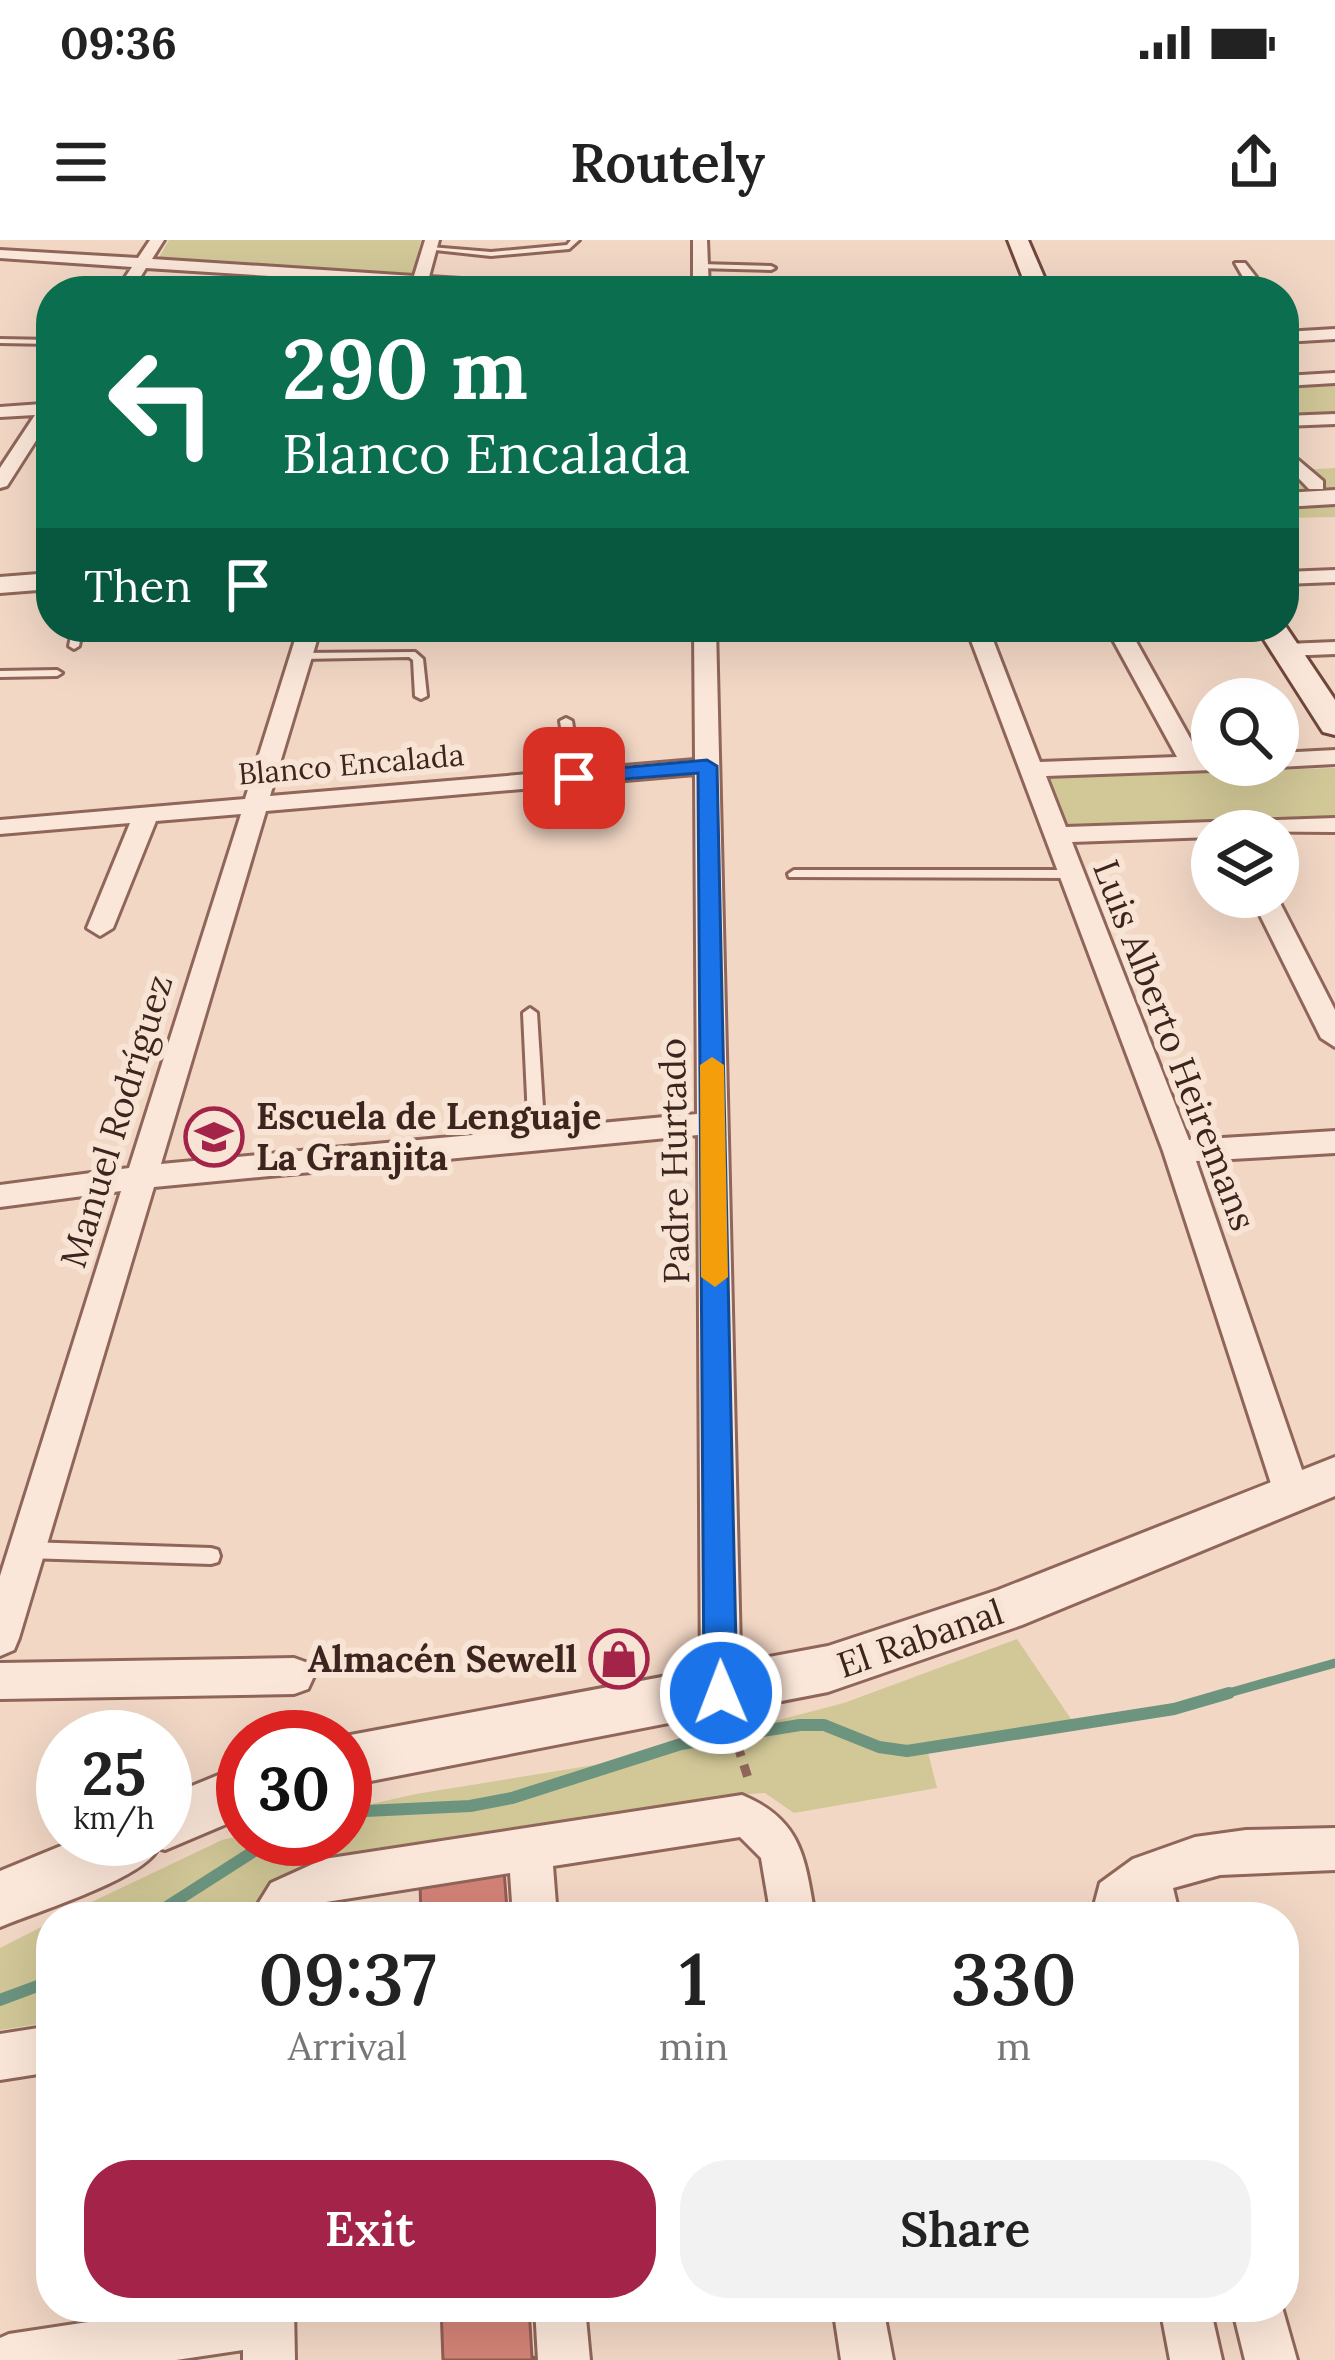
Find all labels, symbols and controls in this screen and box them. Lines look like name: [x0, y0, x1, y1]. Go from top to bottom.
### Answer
text: 09:36: [60, 14, 177, 71]
text: Routely: [570, 128, 765, 197]
icon: menu: [48, 129, 114, 195]
icon: share: [1221, 129, 1287, 195]
text: 290 m: [282, 314, 528, 422]
icon: left: [84, 324, 240, 480]
text: Blanco Encalada: [282, 419, 690, 488]
icon: arrive: [215, 552, 281, 618]
text: Then: [84, 557, 191, 614]
map controls: [1191, 678, 1299, 918]
button: search: [1191, 678, 1299, 786]
pin: [523, 727, 625, 829]
street label: Blanco Encalada: [236, 735, 466, 793]
icon: arrive: [541, 745, 607, 811]
button: layers: [1191, 810, 1299, 918]
street label: Luis Alberto Heiremans: [1083, 853, 1267, 1237]
street label: Manuel Rodríguez: [50, 969, 182, 1273]
street label: Padre Hurtado: [649, 1038, 699, 1284]
place label: Escuela de Lenguaje La Granjita: [256, 1093, 601, 1180]
school or university icon: Escuela de Lenguaje La Granjita: [183, 1106, 245, 1168]
street label: El Rabanal: [831, 1588, 1009, 1688]
shop icon: Almacén Sewell: [588, 1628, 650, 1690]
position arrow: [658, 1630, 784, 1756]
place label: Almacén Sewell: [308, 1636, 577, 1682]
speed limit sign: 30: [216, 1710, 372, 1866]
text: 25: [82, 1735, 146, 1811]
text: km/h: [73, 1799, 155, 1837]
text: 09:37: [258, 1933, 437, 2025]
text: 1: [679, 1933, 708, 2025]
text: 330: [951, 1933, 1077, 2025]
text: Arrival: [288, 2021, 407, 2071]
text: min: [659, 2021, 728, 2071]
text: m: [996, 2021, 1031, 2071]
button: Exit: [84, 2160, 656, 2298]
button: Share: [680, 2160, 1251, 2298]

